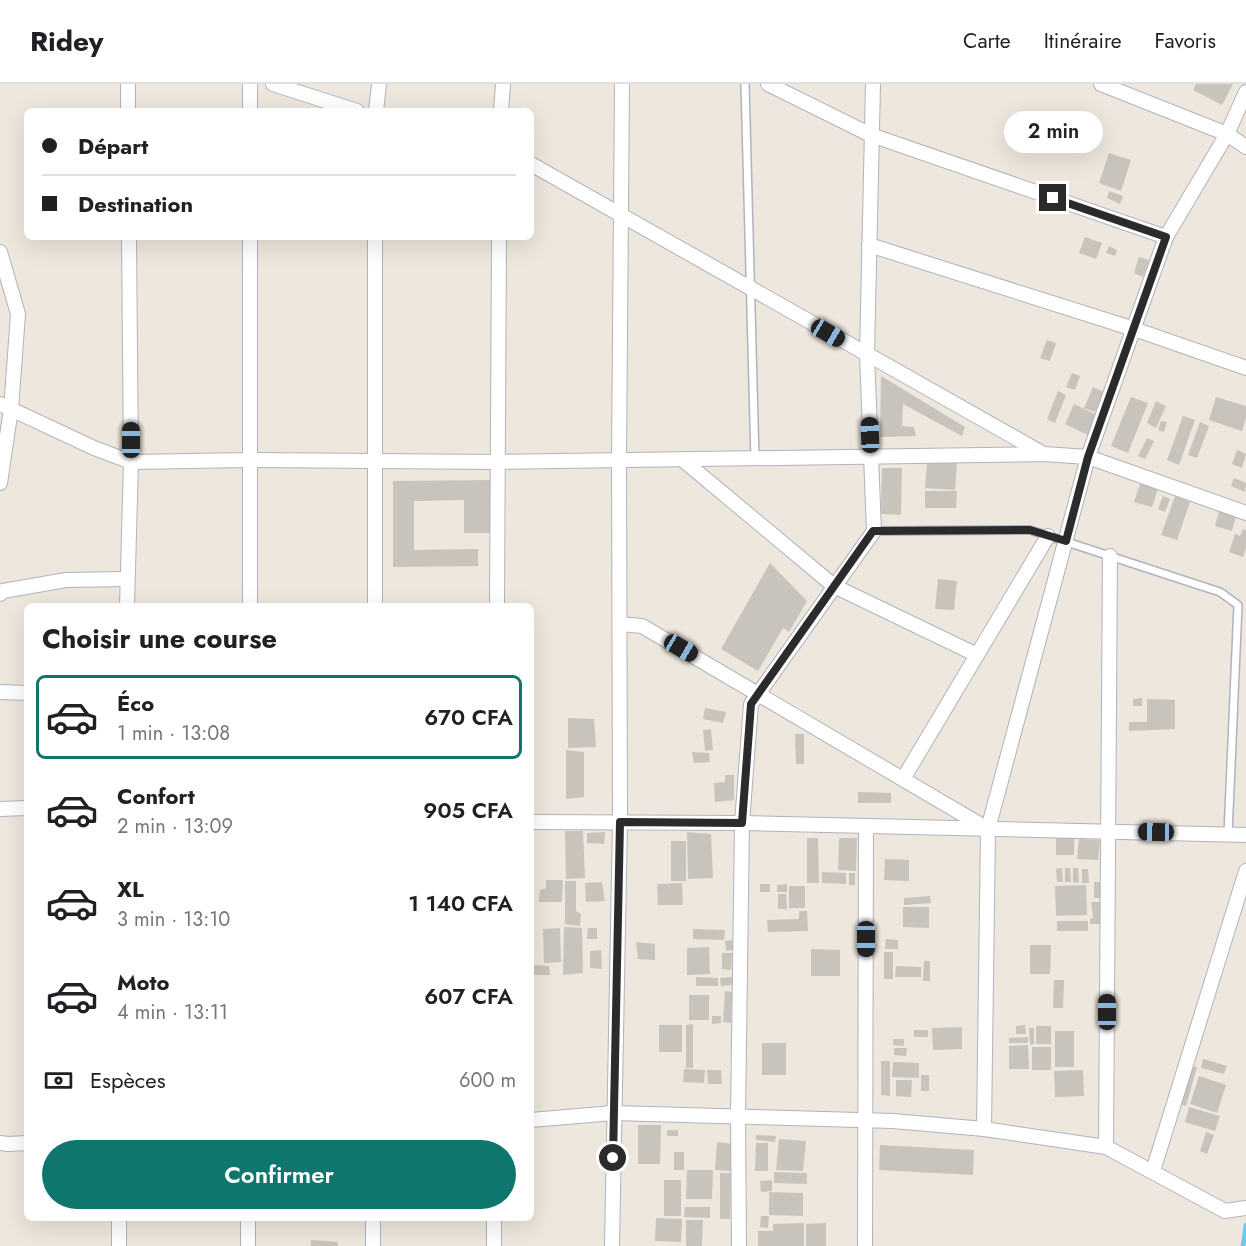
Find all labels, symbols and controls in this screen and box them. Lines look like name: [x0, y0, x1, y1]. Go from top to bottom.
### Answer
text: Ridey: [30, 21, 103, 62]
text: Carte: [963, 26, 1011, 56]
text: Itinéraire: [1044, 26, 1122, 56]
text: Favoris: [1155, 26, 1216, 56]
callout: 2 min: [1004, 111, 1102, 153]
text: 2 min: [1028, 117, 1079, 146]
text: Départ: [78, 130, 148, 162]
route end: [1039, 184, 1066, 211]
text: Destination: [78, 188, 193, 220]
car: [808, 316, 848, 350]
car: [860, 417, 880, 453]
car: [122, 422, 140, 458]
text: Choisir une course: [42, 619, 277, 658]
car: [661, 631, 701, 665]
text: Éco: [117, 687, 154, 719]
icon: car: [45, 690, 99, 744]
text: 670 CFA: [424, 701, 513, 733]
text: 1 min · 13:08: [117, 719, 230, 748]
text: Confort: [117, 780, 195, 812]
icon: car: [45, 783, 99, 837]
text: 905 CFA: [423, 794, 513, 826]
text: 2 min · 13:09: [117, 812, 233, 841]
car: [1138, 823, 1174, 841]
text: XL: [117, 873, 144, 905]
icon: car: [45, 876, 99, 930]
text: 1 140 CFA: [408, 887, 513, 919]
text: 3 min · 13:10: [117, 905, 230, 934]
car: [857, 921, 875, 957]
text: Moto: [117, 966, 170, 998]
icon: car: [45, 969, 99, 1023]
text: 607 CFA: [424, 980, 513, 1012]
car: [1098, 994, 1116, 1030]
text: 4 min · 13:11: [117, 998, 228, 1027]
icon: cash: [42, 1064, 75, 1097]
text: Espèces: [90, 1064, 166, 1096]
text: 600 m: [459, 1066, 516, 1095]
button: Confirmer: [42, 1140, 516, 1209]
route start: [599, 1144, 626, 1171]

